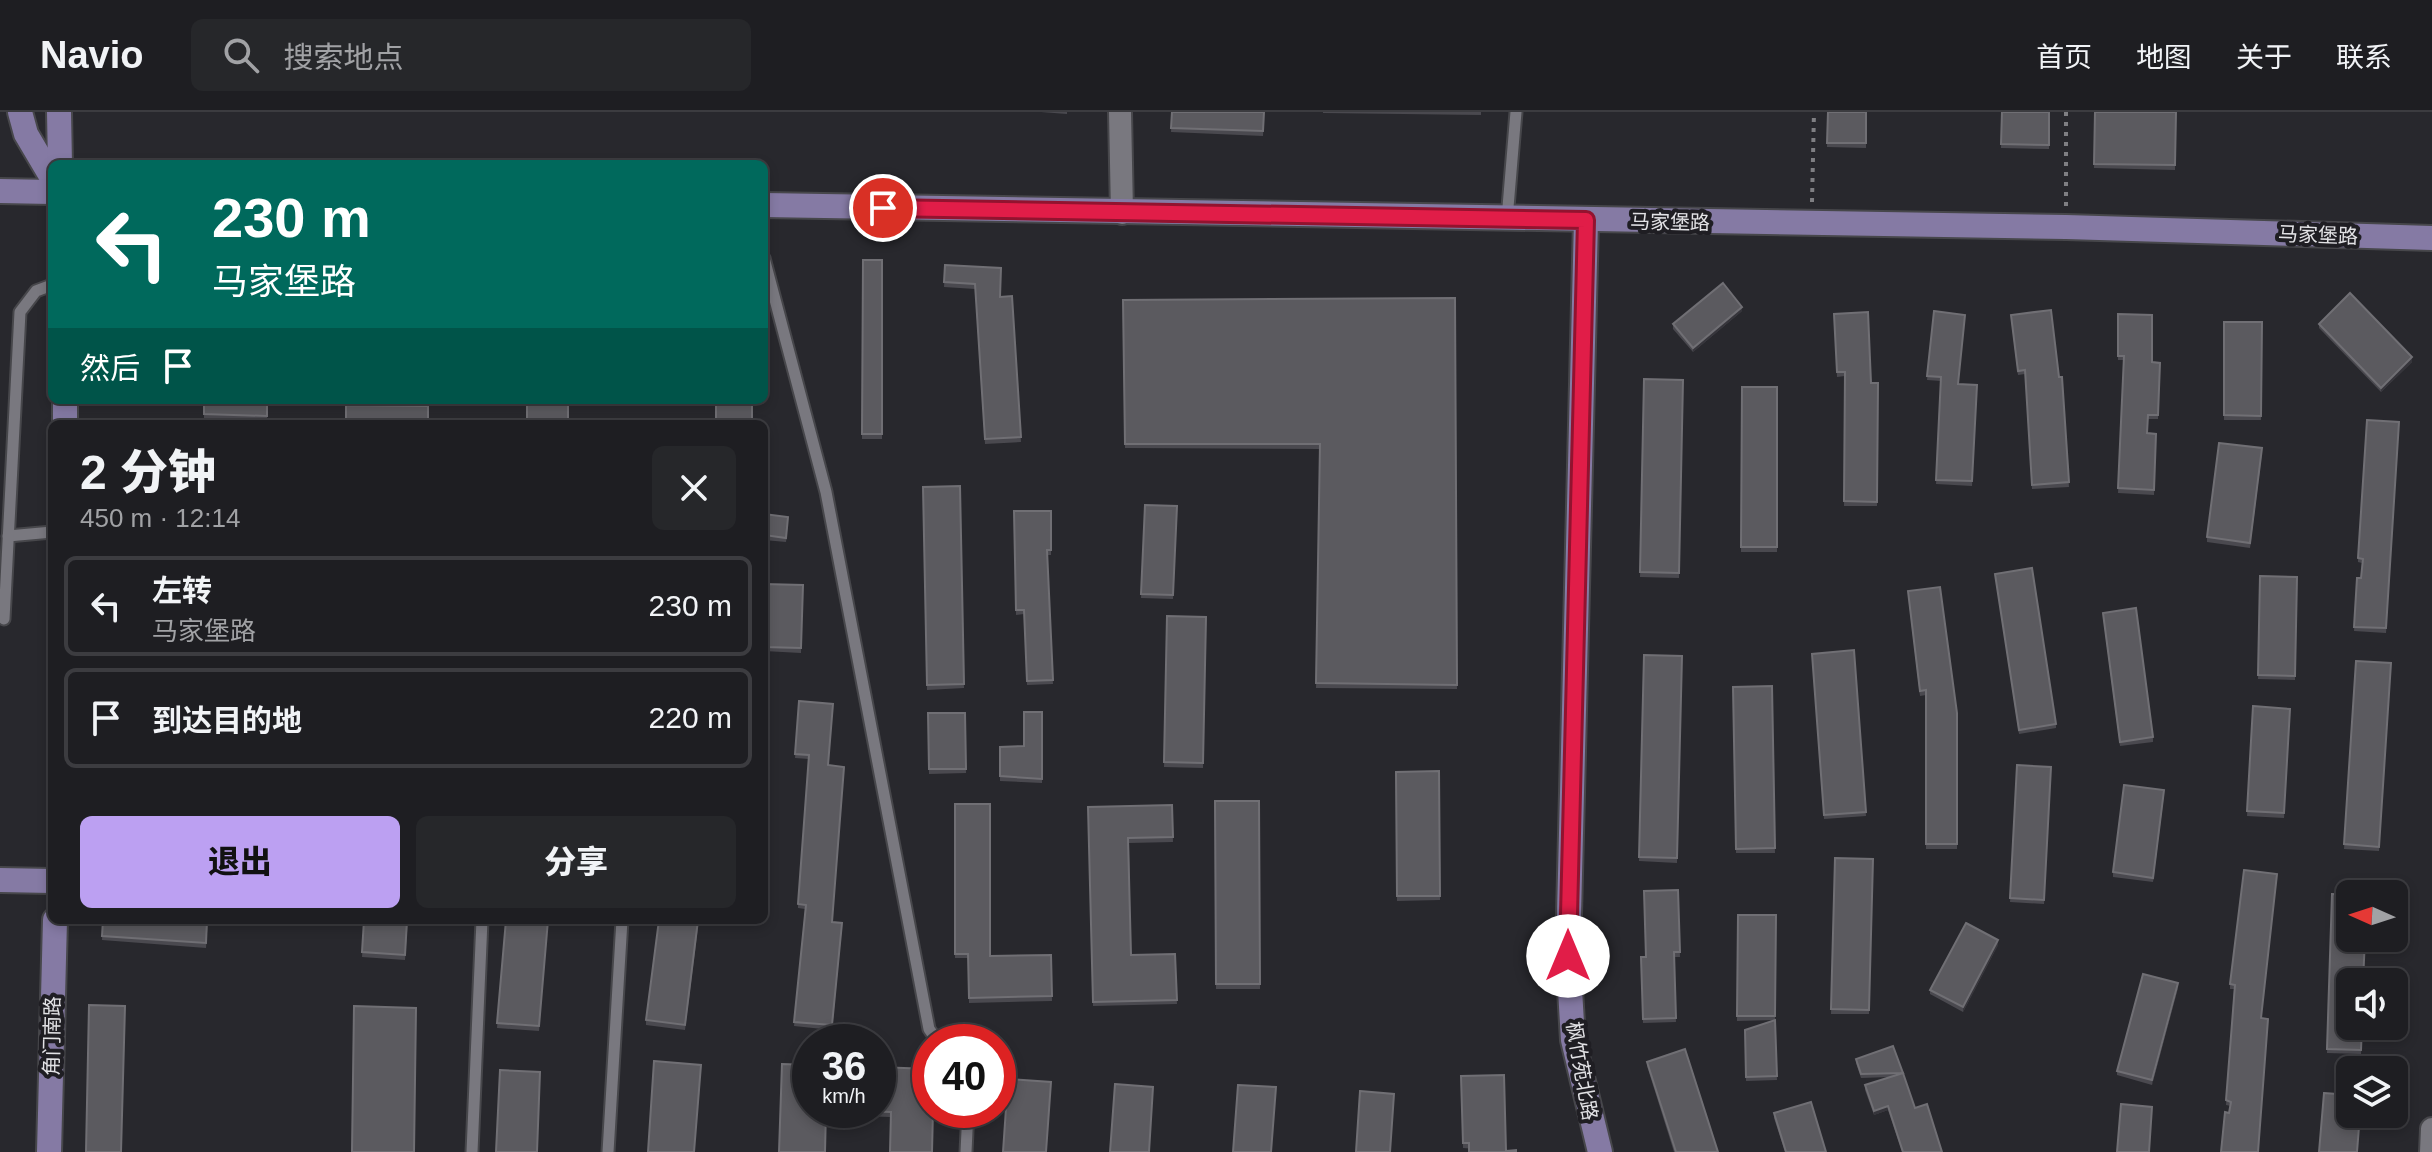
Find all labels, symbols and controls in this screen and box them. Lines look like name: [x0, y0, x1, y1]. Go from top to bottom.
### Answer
search box: [191, 19, 751, 91]
icon: search: [219, 33, 263, 77]
text: Navio: [40, 34, 143, 76]
text: 搜索地点: [283, 41, 403, 74]
text: 首页: [2036, 42, 2092, 73]
text: 地图: [2136, 42, 2192, 73]
text: 关于: [2236, 42, 2292, 73]
text: 联系: [2336, 42, 2392, 73]
pin: [849, 174, 917, 242]
text: 230 m: [212, 186, 371, 249]
icon: arrive: [861, 186, 905, 230]
icon: left: [80, 192, 184, 296]
street label: 马家堡路: [1630, 210, 1710, 234]
street label: 马家堡路: [2278, 223, 2358, 247]
text: 马家堡路: [212, 261, 356, 302]
icon: arrive: [156, 344, 200, 388]
text: 然后: [80, 352, 140, 385]
text: 2 分钟: [80, 446, 216, 499]
button: close: [652, 446, 736, 530]
text: 450 m · 12:14: [80, 503, 240, 533]
text: 左转: [152, 574, 212, 607]
icon: left: [84, 584, 128, 628]
text: 230 m: [649, 589, 732, 622]
text: 马家堡路: [152, 616, 256, 646]
icon: arrive: [84, 696, 128, 740]
text: 220 m: [649, 701, 732, 734]
text: 到达目的地: [152, 704, 302, 737]
button: 退出: [80, 816, 400, 908]
button: 分享: [416, 816, 736, 908]
north arrow: [2336, 880, 2408, 952]
map controls: [2336, 880, 2408, 1128]
position arrow: [1526, 914, 1610, 998]
button: sound: [2336, 968, 2408, 1040]
street label: 角门南路: [40, 996, 64, 1076]
street label: 枫竹苑北路: [1562, 1020, 1602, 1122]
speed limit sign: 40: [912, 1024, 1016, 1128]
text: 36: [822, 1044, 866, 1088]
button: layers: [2336, 1056, 2408, 1128]
text: km/h: [822, 1085, 866, 1107]

